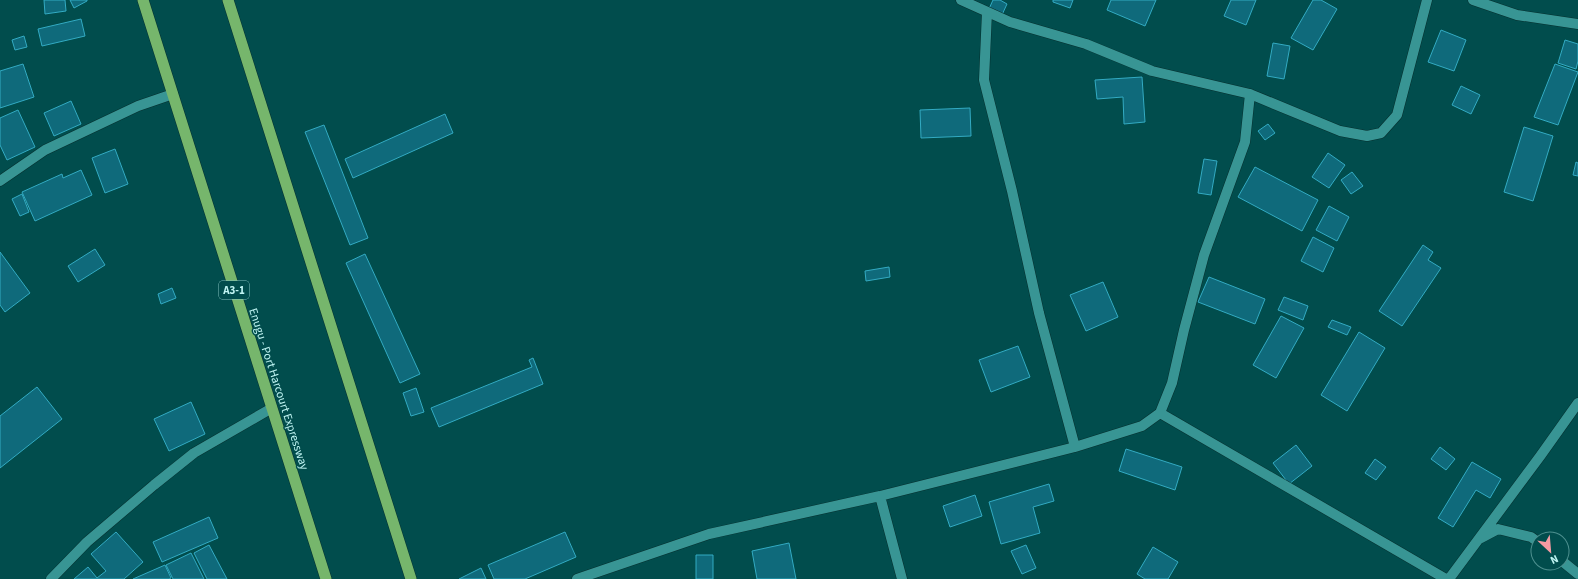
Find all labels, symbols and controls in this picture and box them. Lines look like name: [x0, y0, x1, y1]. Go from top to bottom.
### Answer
road number: A3-1: [219, 281, 249, 299]
street label: Enugu - Port Harcourt Expressway: [244, 306, 313, 473]
north arrow: [1530, 531, 1570, 571]
text: N: [1548, 551, 1561, 568]

